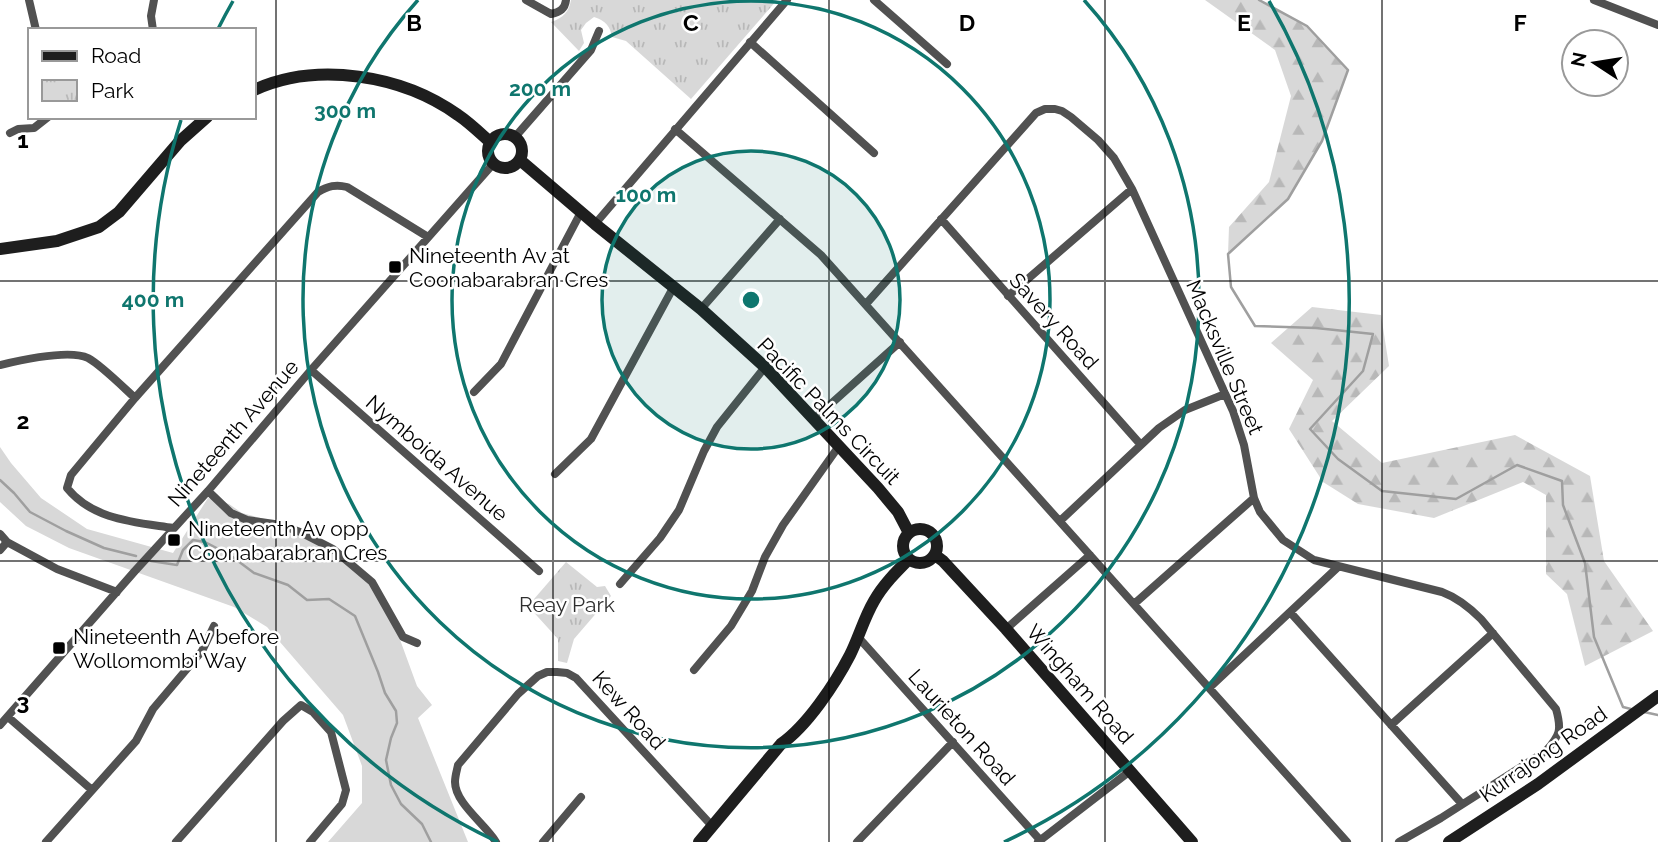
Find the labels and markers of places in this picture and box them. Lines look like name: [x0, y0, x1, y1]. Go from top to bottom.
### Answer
place label: Nineteenth Av at Coonabarabran Cres: [409, 243, 609, 292]
marker: Nineteenth Av at Coonabarabran Cres: [387, 259, 403, 275]
centre of rings: [739, 288, 763, 312]
place label: Nineteenth Av opp Coonabarabran Cres: [188, 516, 388, 565]
marker: Nineteenth Av opp Coonabarabran Cres: [166, 532, 182, 548]
place label: Nineteenth Av before Wollomombi Way: [73, 624, 279, 673]
marker: Nineteenth Av before Wollomombi Way: [51, 640, 67, 656]

